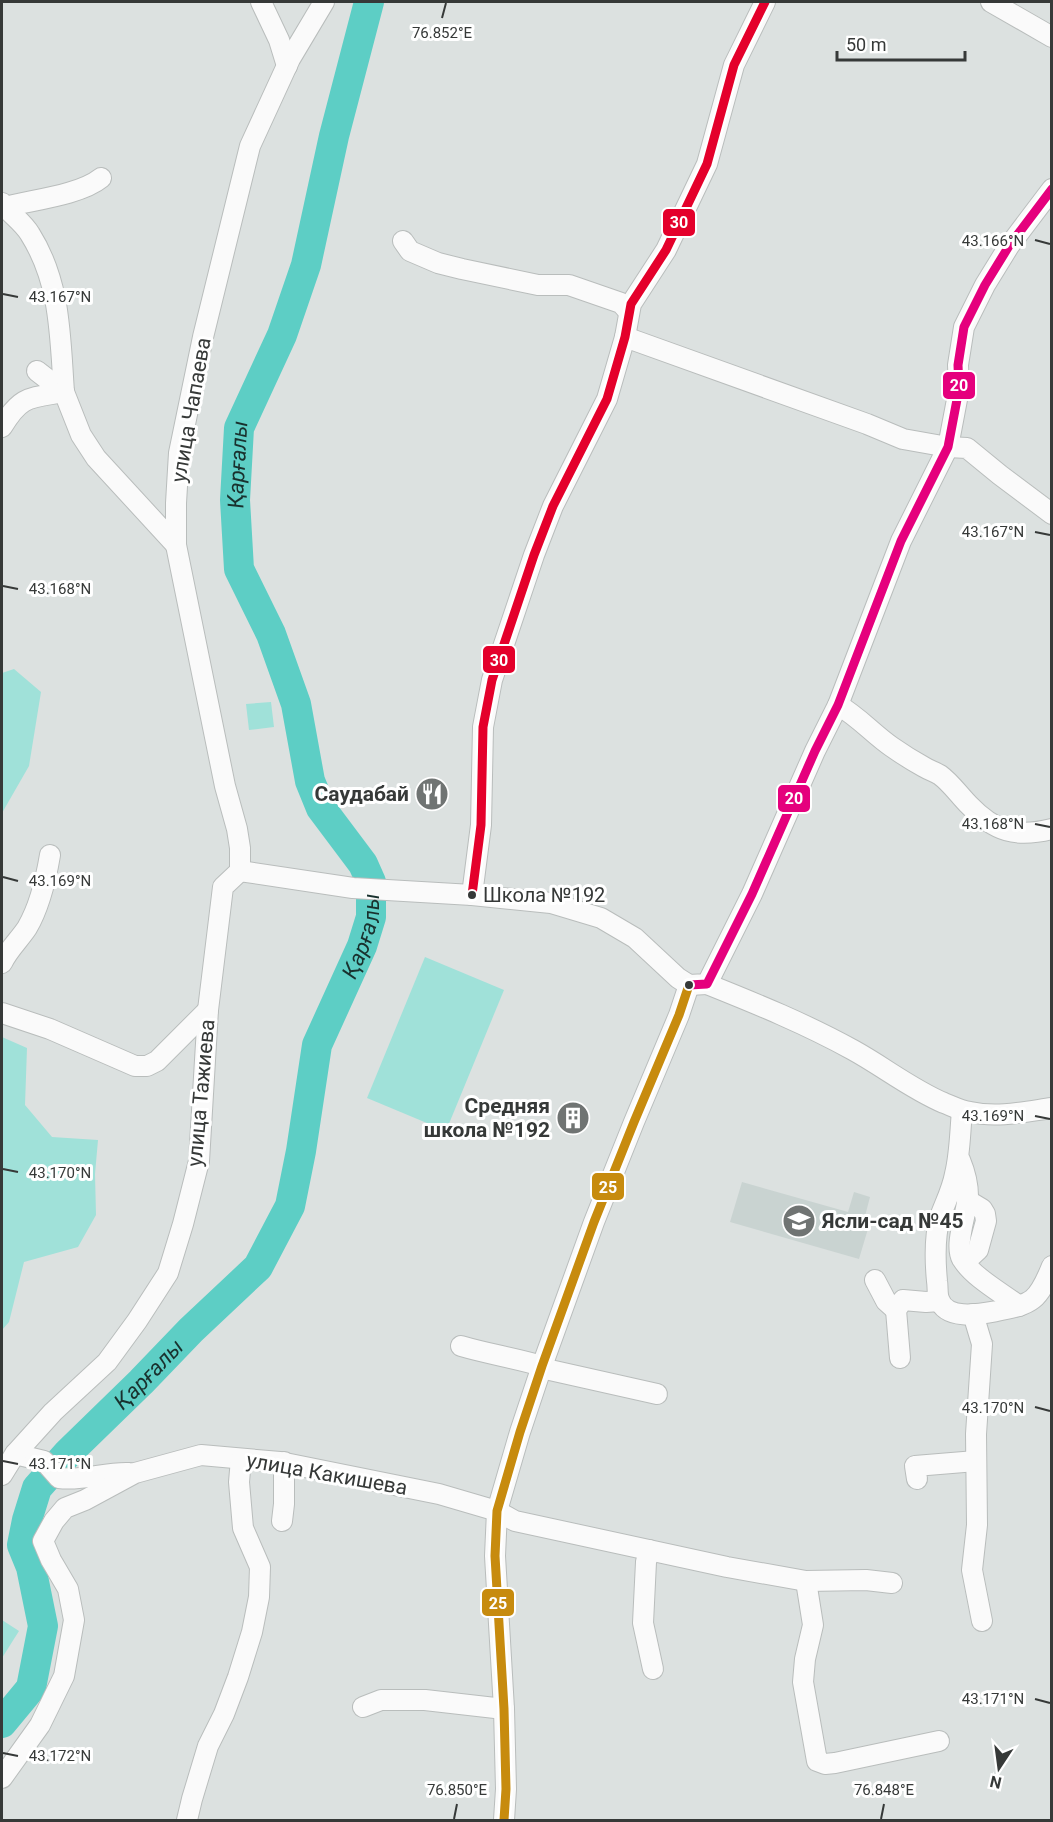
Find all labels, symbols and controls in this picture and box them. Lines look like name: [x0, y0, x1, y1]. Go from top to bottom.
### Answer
text: 76.852°E: [412, 24, 473, 42]
scale bar: [837, 24, 964, 62]
text: 50 m: [846, 34, 886, 55]
line badge: 30: [662, 208, 696, 237]
text: 30: [670, 213, 688, 232]
text: 43.166°N: [962, 232, 1024, 250]
text: 43.167°N: [29, 288, 91, 306]
street label: улица Чапаева: [166, 336, 216, 484]
line badge: 20: [942, 371, 976, 400]
text: 20: [950, 376, 968, 395]
water label: Қарғалы: [223, 420, 252, 509]
text: 43.167°N: [962, 523, 1024, 541]
text: 43.168°N: [29, 580, 91, 598]
line badge: 30: [482, 645, 516, 674]
text: 30: [490, 651, 508, 670]
restaurant icon: Саудабай: [414, 776, 450, 812]
place label: Саудабай: [315, 782, 409, 806]
line badge: 20: [777, 784, 811, 813]
text: 20: [785, 789, 803, 808]
text: 43.168°N: [962, 815, 1024, 833]
text: 43.169°N: [29, 872, 91, 890]
place label: Школа №192: [483, 883, 605, 907]
marker: Школа №192: [466, 889, 478, 901]
water label: Қарғалы: [337, 893, 384, 983]
unlabelled marker: [683, 979, 695, 991]
street label: улица Тажиева: [183, 1018, 219, 1168]
place label: Средняя школа №192: [424, 1094, 550, 1142]
building icon: Средняя школа №192: [555, 1100, 591, 1136]
text: 43.169°N: [962, 1107, 1024, 1125]
text: 43.170°N: [29, 1164, 91, 1182]
line badge: 25: [591, 1172, 625, 1201]
text: 25: [599, 1178, 617, 1197]
school or university icon: Ясли-сад №45: [781, 1203, 817, 1239]
place label: Ясли-сад №45: [821, 1209, 964, 1233]
water label: Қарғалы: [109, 1334, 188, 1415]
text: 43.170°N: [962, 1399, 1024, 1417]
street label: улица Какишева: [245, 1448, 409, 1500]
text: 43.171°N: [29, 1455, 91, 1473]
line badge: 25: [481, 1588, 515, 1617]
text: 25: [489, 1594, 507, 1613]
text: 43.171°N: [962, 1690, 1024, 1708]
north arrow: [969, 1738, 1029, 1798]
text: 43.172°N: [29, 1747, 91, 1765]
text: N: [988, 1772, 1003, 1793]
text: 76.850°E: [427, 1781, 488, 1799]
text: 76.848°E: [854, 1781, 915, 1799]

